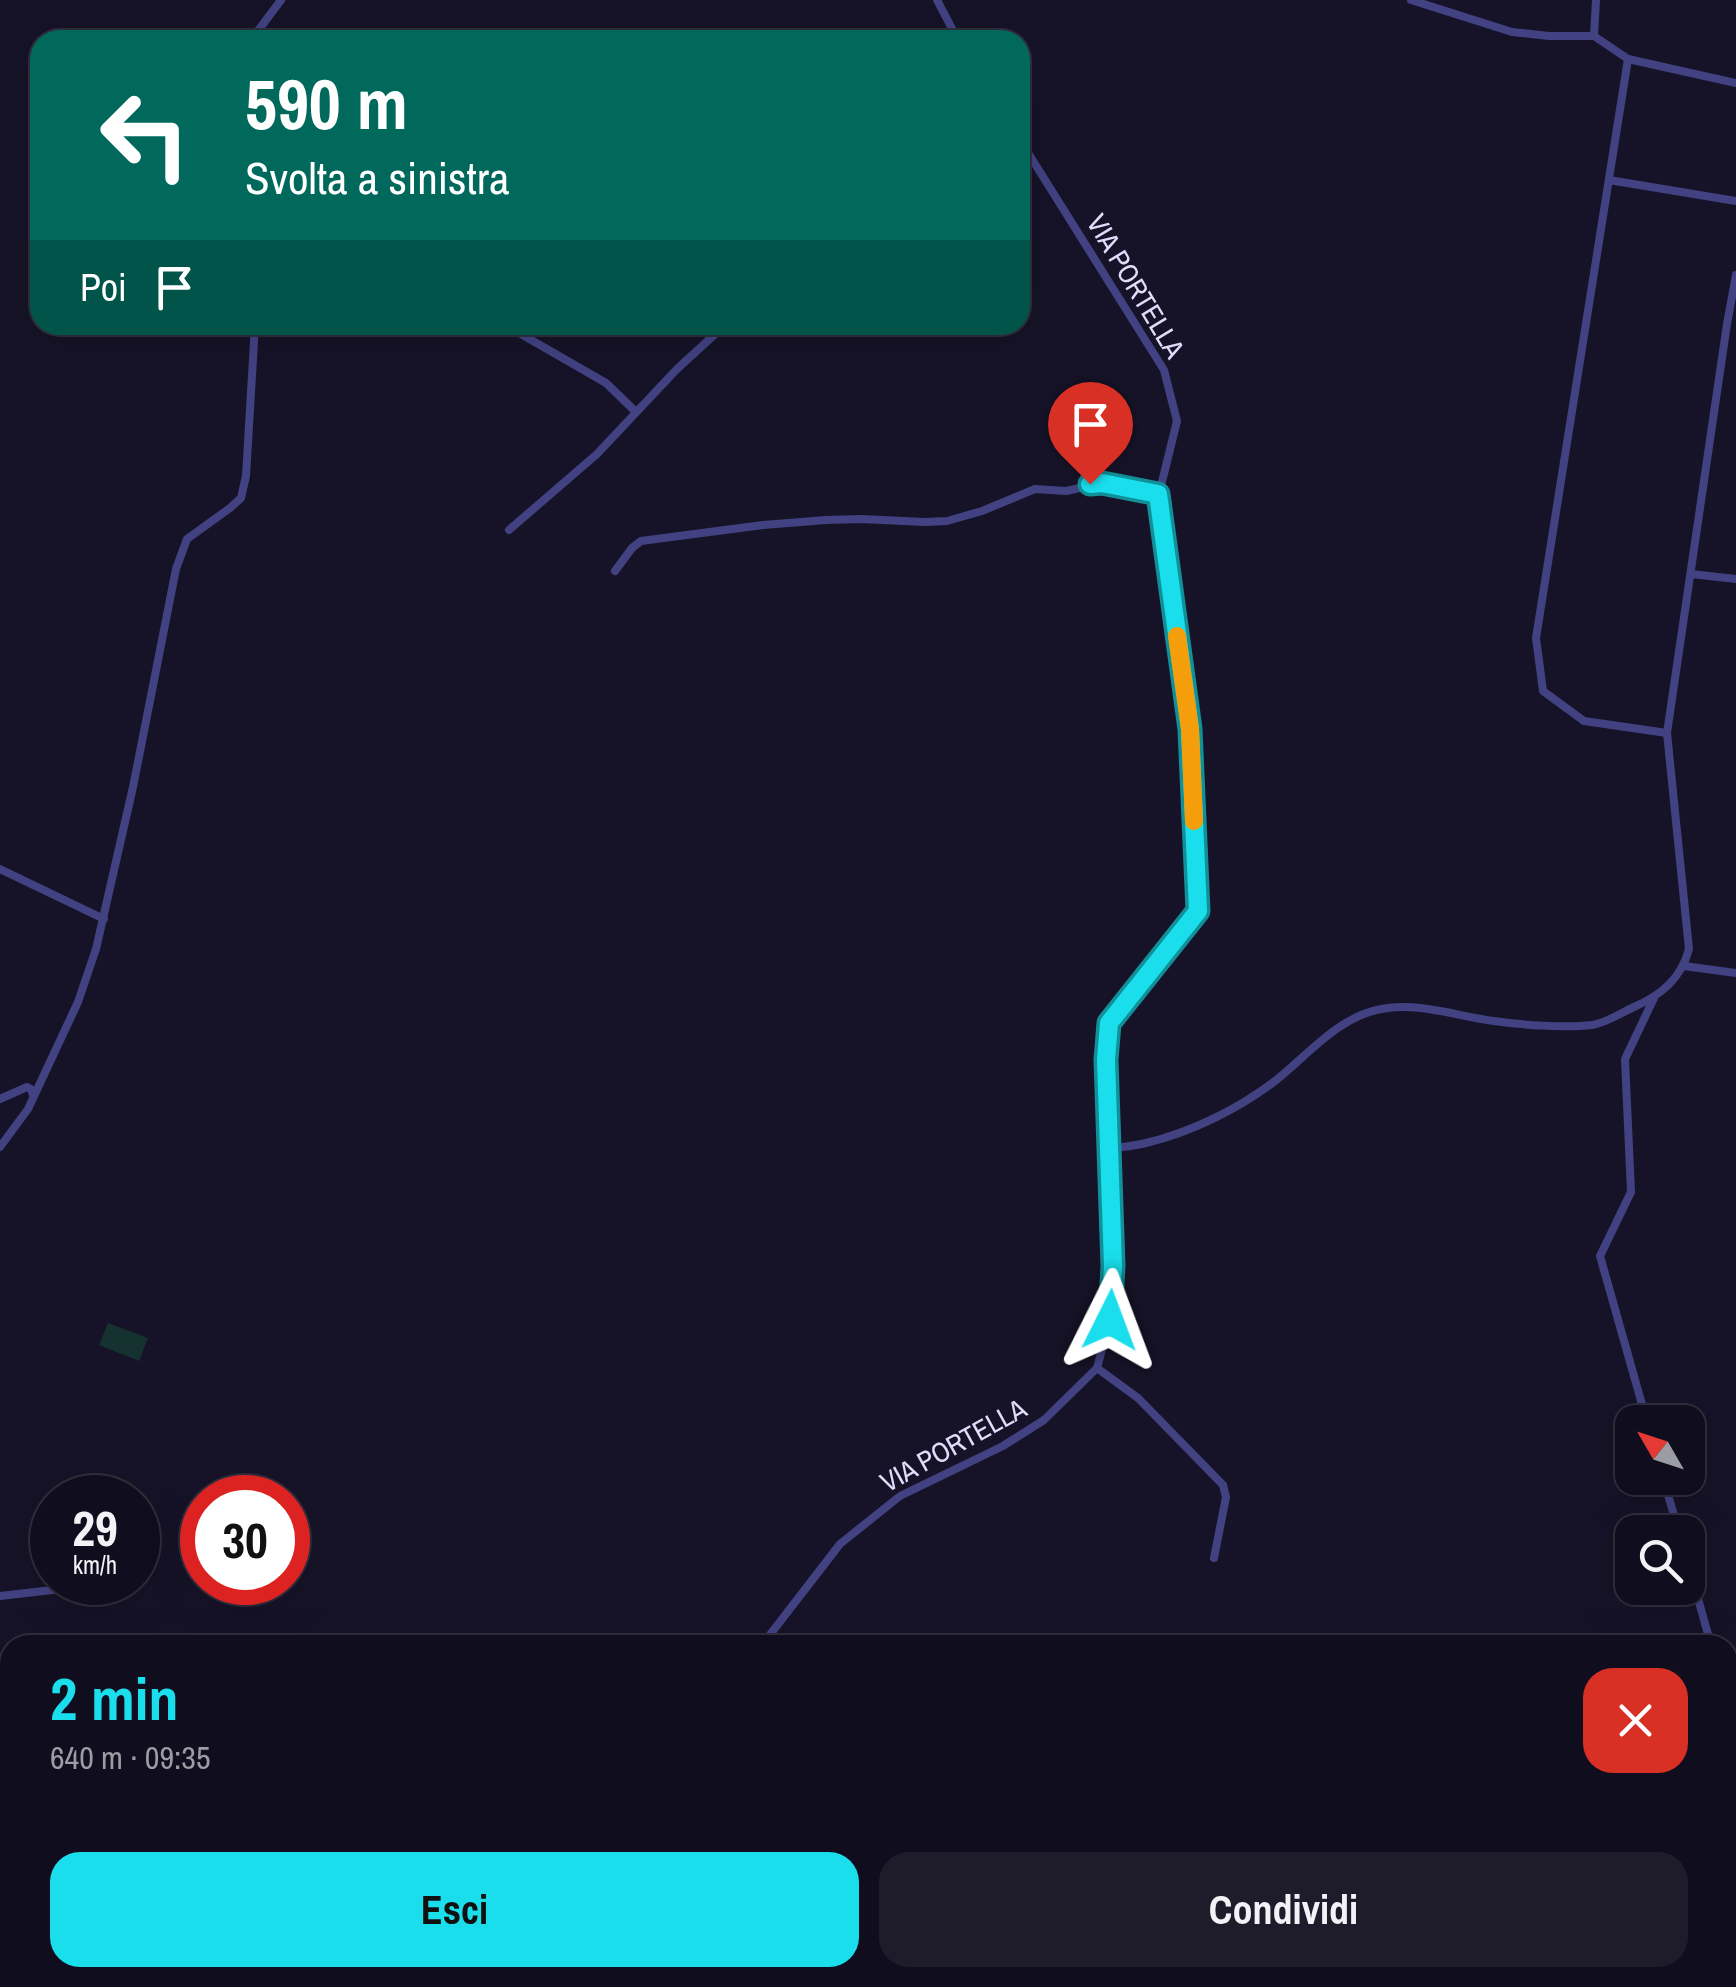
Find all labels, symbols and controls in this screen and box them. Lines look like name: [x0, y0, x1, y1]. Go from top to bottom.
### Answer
text: 590 m: [245, 57, 408, 151]
icon: left: [80, 70, 210, 200]
text: Svolta a sinistra: [245, 147, 510, 208]
street label: VIA PORTELLA: [1078, 207, 1194, 366]
icon: arrive: [147, 260, 202, 315]
text: Poi: [80, 262, 127, 313]
pin: [1048, 382, 1133, 485]
icon: arrive: [1063, 397, 1118, 452]
position arrow: [1058, 1268, 1162, 1372]
street label: VIA PORTELLA: [873, 1389, 1034, 1501]
north arrow: [1615, 1405, 1705, 1495]
map controls: [1615, 1405, 1705, 1605]
speed limit sign: 30: [180, 1475, 310, 1605]
text: 29: [72, 1494, 118, 1562]
button: search: [1615, 1515, 1705, 1605]
text: km/h: [73, 1548, 117, 1582]
text: 2 min: [50, 1658, 179, 1739]
button: close: [1583, 1668, 1688, 1773]
text: 640 m · 09:35: [50, 1736, 210, 1779]
button: Esci: [50, 1852, 859, 1967]
button: Condividi: [879, 1852, 1688, 1967]

